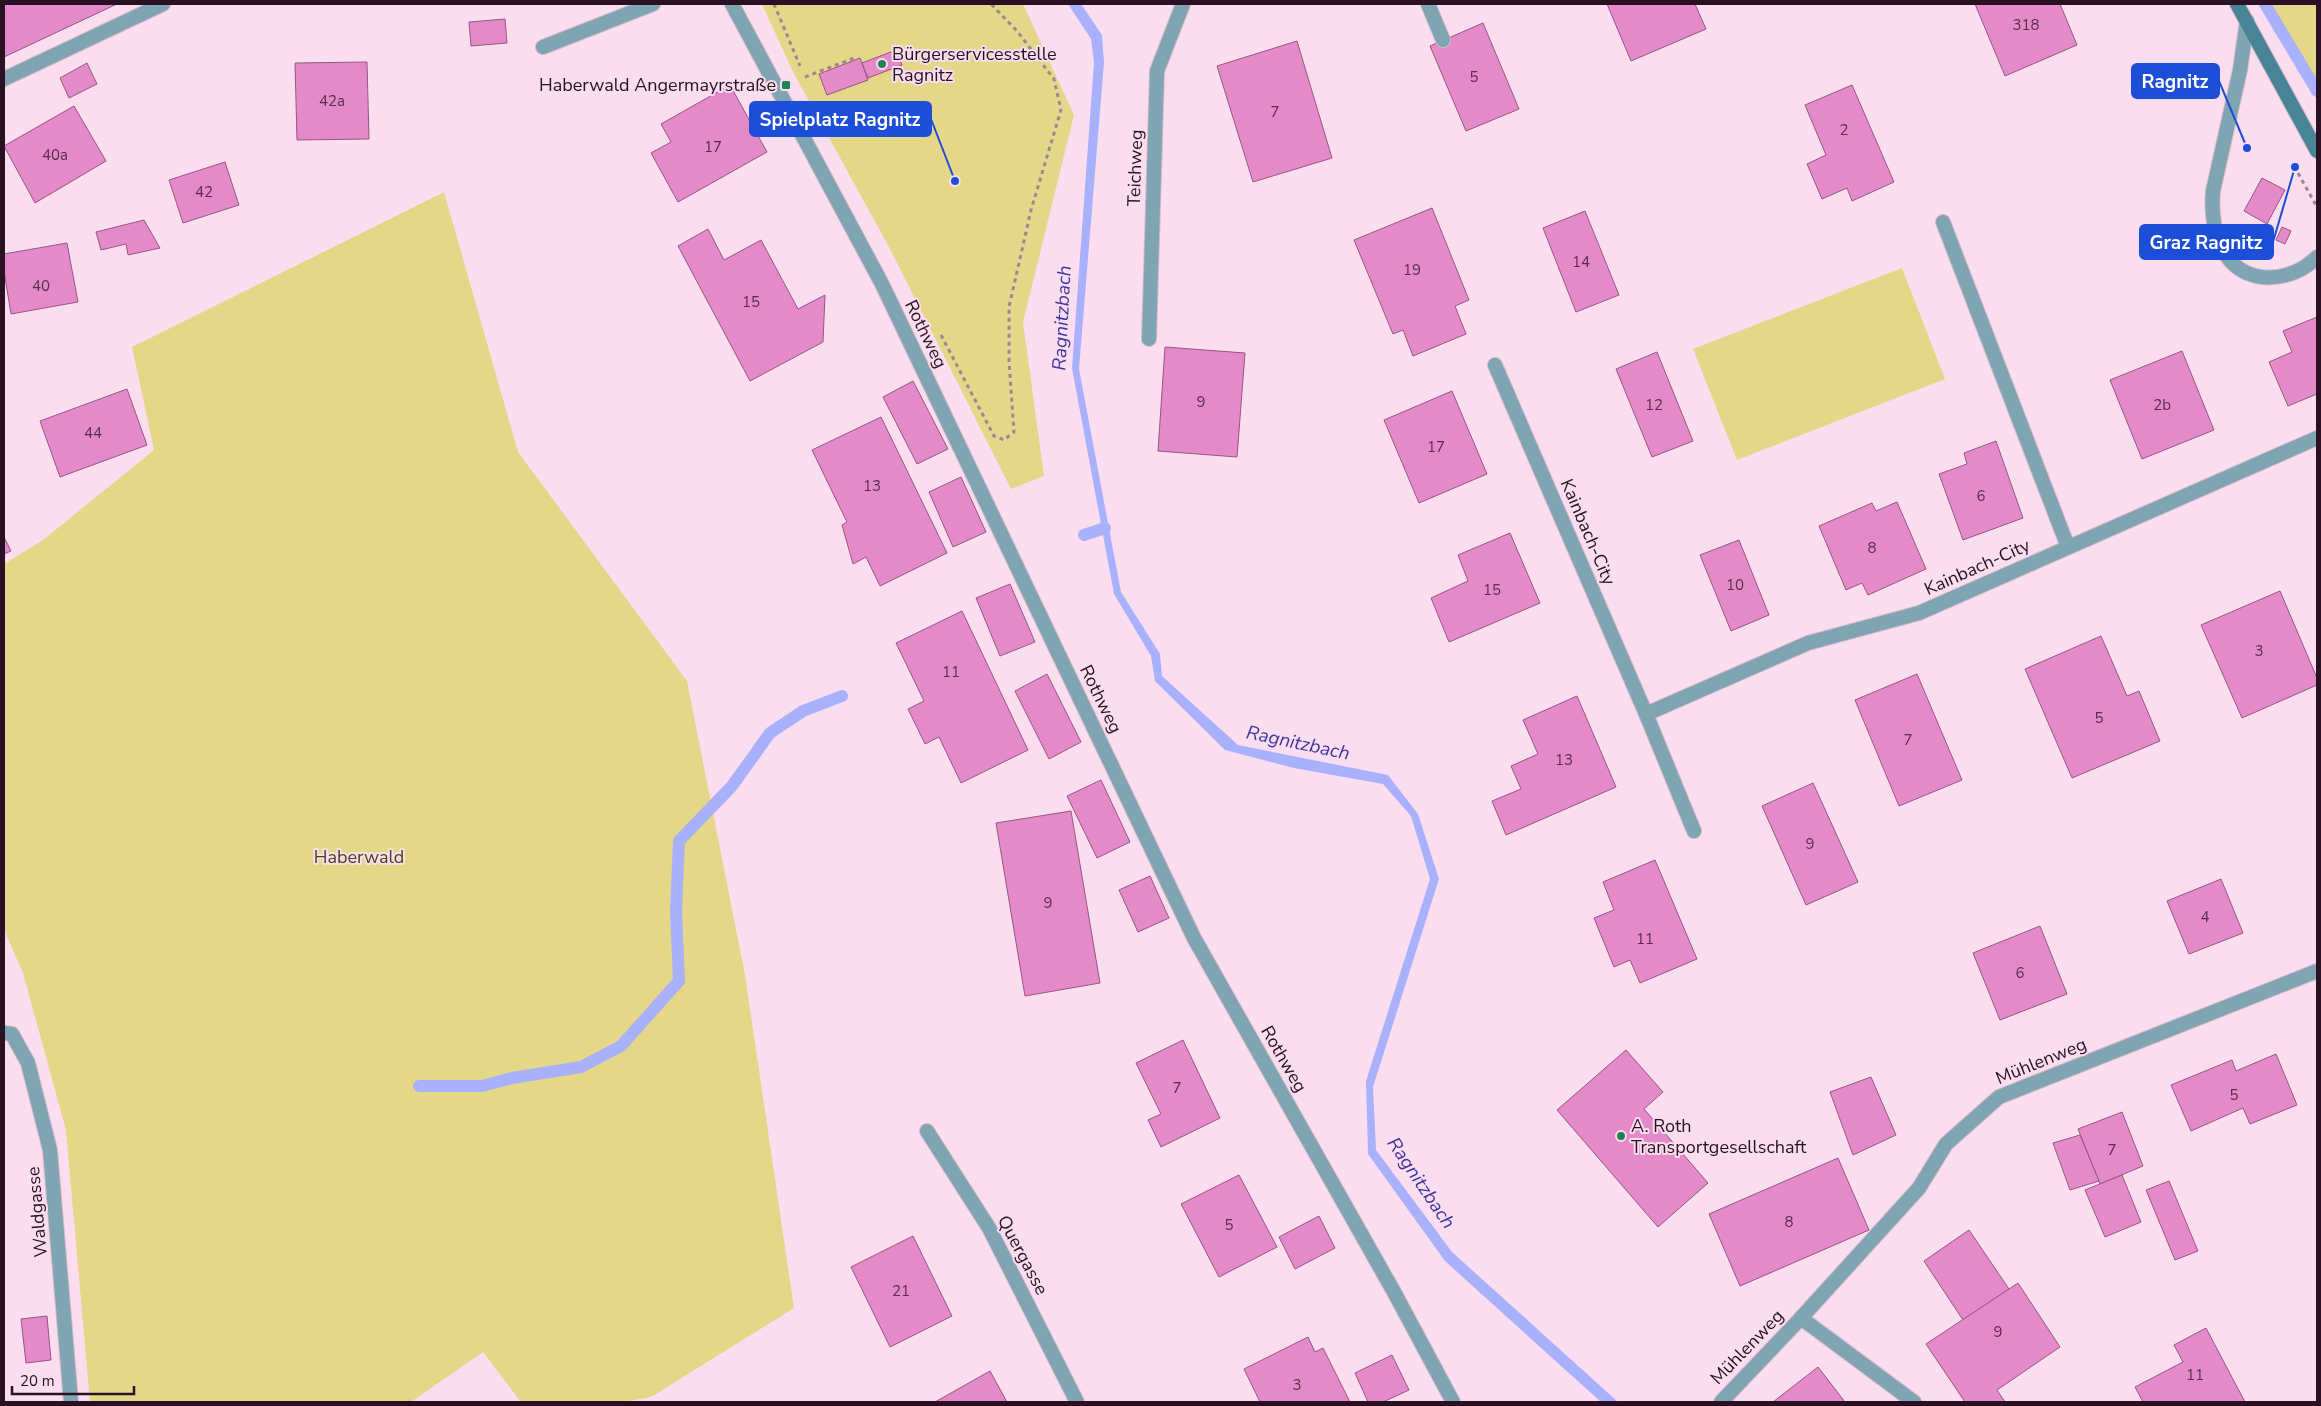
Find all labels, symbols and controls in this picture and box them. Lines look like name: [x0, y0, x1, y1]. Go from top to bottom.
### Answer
house number: 318: [2012, 15, 2040, 35]
place label: Bürgerservicesstelle Ragnitz: [892, 42, 1057, 87]
marker: Bürgerservicesstelle Ragnitz: [876, 58, 888, 70]
callout: Ragnitz: [2132, 64, 2219, 98]
house number: 5: [1469, 67, 1479, 87]
text: Ragnitz: [2141, 69, 2209, 95]
place label: Haberwald Angermayrstraße: [539, 73, 776, 97]
marker: Haberwald Angermayrstraße: [780, 79, 792, 91]
house number: 42a: [319, 91, 345, 111]
callout: Spielplatz Ragnitz: [750, 102, 931, 136]
house number: 7: [1270, 102, 1280, 122]
text: Spielplatz Ragnitz: [759, 107, 921, 133]
house number: 2: [1839, 120, 1849, 140]
street label: Teichweg: [1122, 129, 1148, 207]
house number: 17: [704, 137, 722, 157]
house number: 40a: [42, 145, 68, 165]
house number: 42: [195, 182, 213, 202]
callout: Graz Ragnitz: [2140, 225, 2273, 259]
text: Graz Ragnitz: [2150, 230, 2262, 256]
house number: 14: [1572, 252, 1590, 272]
house number: 19: [1403, 260, 1421, 280]
water label: Ragnitzbach: [1046, 265, 1078, 371]
house number: 40: [32, 276, 50, 296]
house number: 15: [742, 292, 760, 312]
street label: Rothweg: [899, 296, 953, 372]
house number: 9: [1196, 392, 1206, 412]
house number: 12: [1645, 395, 1663, 415]
house number: 2b: [2153, 395, 2171, 415]
house number: 44: [84, 423, 102, 443]
house number: 17: [1427, 437, 1445, 457]
street label: Kainbach-City: [1555, 475, 1621, 590]
house number: 13: [863, 476, 881, 496]
house number: 6: [1976, 486, 1986, 506]
street label: Kainbach-City: [1920, 533, 2034, 601]
house number: 8: [1867, 538, 1877, 558]
house number: 10: [1726, 575, 1744, 595]
house number: 15: [1483, 580, 1501, 600]
house number: 3: [2254, 641, 2264, 661]
street label: Rothweg: [1074, 661, 1128, 737]
house number: 11: [942, 662, 960, 682]
house number: 5: [2094, 708, 2104, 728]
water label: Ragnitzbach: [1244, 719, 1352, 767]
house number: 7: [1903, 730, 1913, 750]
house number: 13: [1555, 750, 1573, 770]
house number: 9: [1805, 834, 1815, 854]
park label: Haberwald: [314, 845, 404, 869]
house number: 9: [1043, 893, 1053, 913]
house number: 4: [2200, 907, 2210, 927]
house number: 11: [1636, 929, 1654, 949]
house number: 6: [2015, 963, 2025, 983]
street label: Rothweg: [1255, 1021, 1313, 1097]
street label: Mühlenweg: [1992, 1032, 2090, 1090]
house number: 7: [1172, 1078, 1182, 1098]
house number: 5: [2229, 1085, 2239, 1105]
place label: A. Roth Transportgesellschaft: [1631, 1114, 1807, 1159]
marker: A. Roth Transportgesellschaft: [1615, 1130, 1627, 1142]
water label: Ragnitzbach: [1381, 1132, 1461, 1234]
house number: 7: [2107, 1140, 2117, 1160]
street label: Waldgasse: [21, 1166, 53, 1258]
street label: Quergasse: [992, 1211, 1054, 1299]
house number: 8: [1784, 1212, 1794, 1232]
house number: 5: [1224, 1215, 1234, 1235]
house number: 21: [892, 1281, 910, 1301]
street label: Mühlenweg: [1705, 1304, 1789, 1390]
house number: 9: [1993, 1322, 2003, 1342]
scale bar: [12, 1364, 135, 1396]
house number: 11: [2186, 1365, 2204, 1385]
text: 20 m: [20, 1371, 55, 1391]
house number: 3: [1292, 1375, 1302, 1395]

